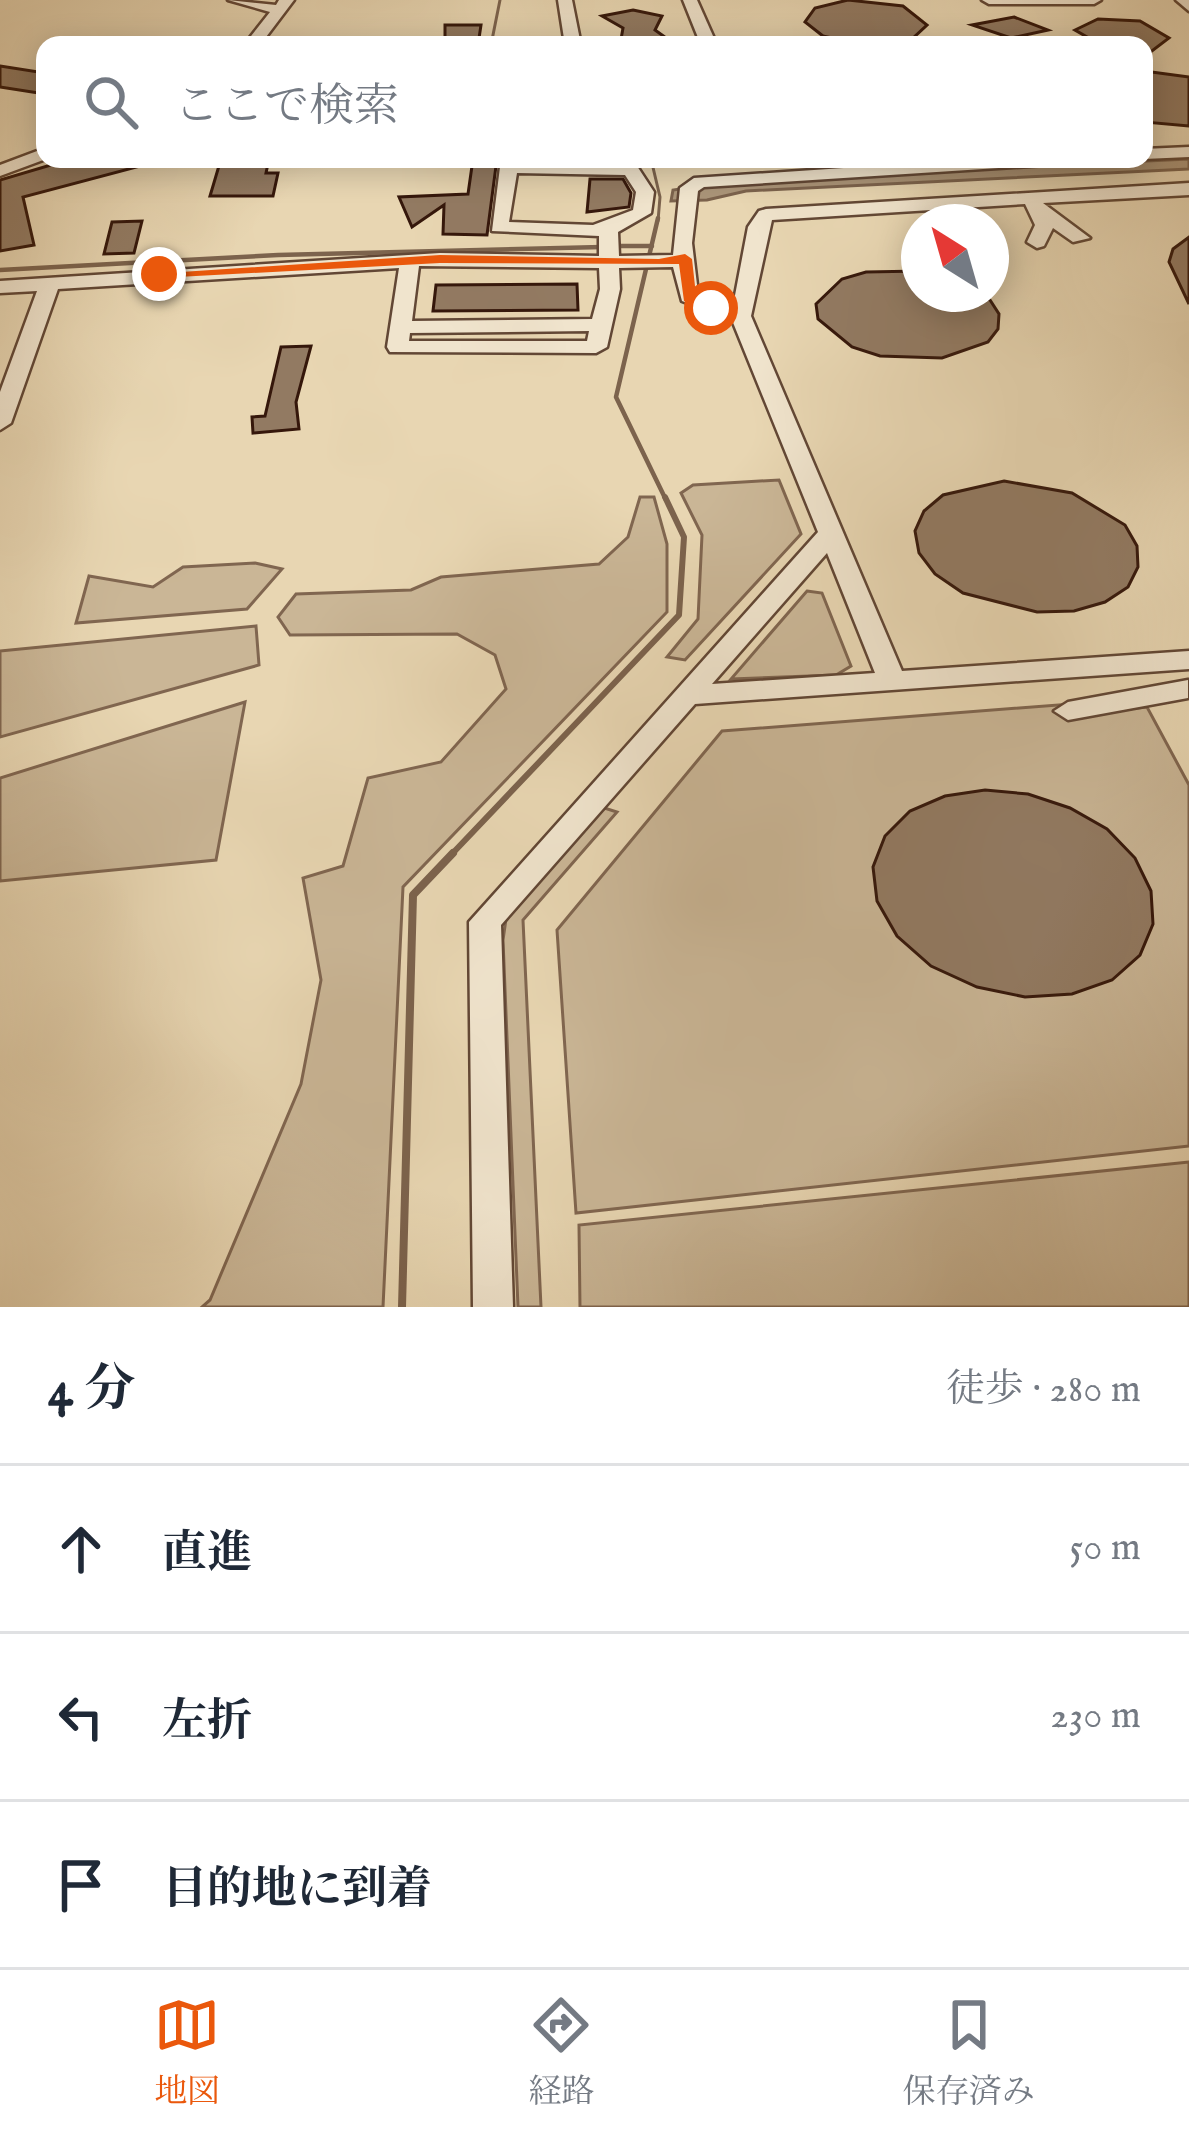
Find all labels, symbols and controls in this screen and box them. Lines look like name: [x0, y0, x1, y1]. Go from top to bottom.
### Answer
search box: [36, 36, 1153, 168]
icon: search: [78, 69, 144, 135]
text: ここで検索: [174, 79, 399, 136]
north arrow: [901, 204, 1009, 312]
route end: [132, 247, 186, 301]
route start: [684, 281, 738, 335]
text: 4 分: [48, 1359, 135, 1424]
text: 徒歩 · 280 m: [946, 1366, 1141, 1415]
icon: ahead: [48, 1516, 114, 1582]
text: 50 m: [1069, 1524, 1141, 1573]
text: 直進: [162, 1526, 252, 1583]
icon: left: [48, 1684, 114, 1750]
text: 230 m: [1050, 1692, 1141, 1741]
text: 左折: [162, 1694, 252, 1751]
icon: arrive: [48, 1852, 114, 1918]
text: 目的地に到着: [162, 1862, 432, 1919]
tab: 地図: [154, 1992, 220, 2114]
tab: 経路: [528, 1992, 594, 2114]
tab: 保存済み: [903, 1992, 1035, 2114]

